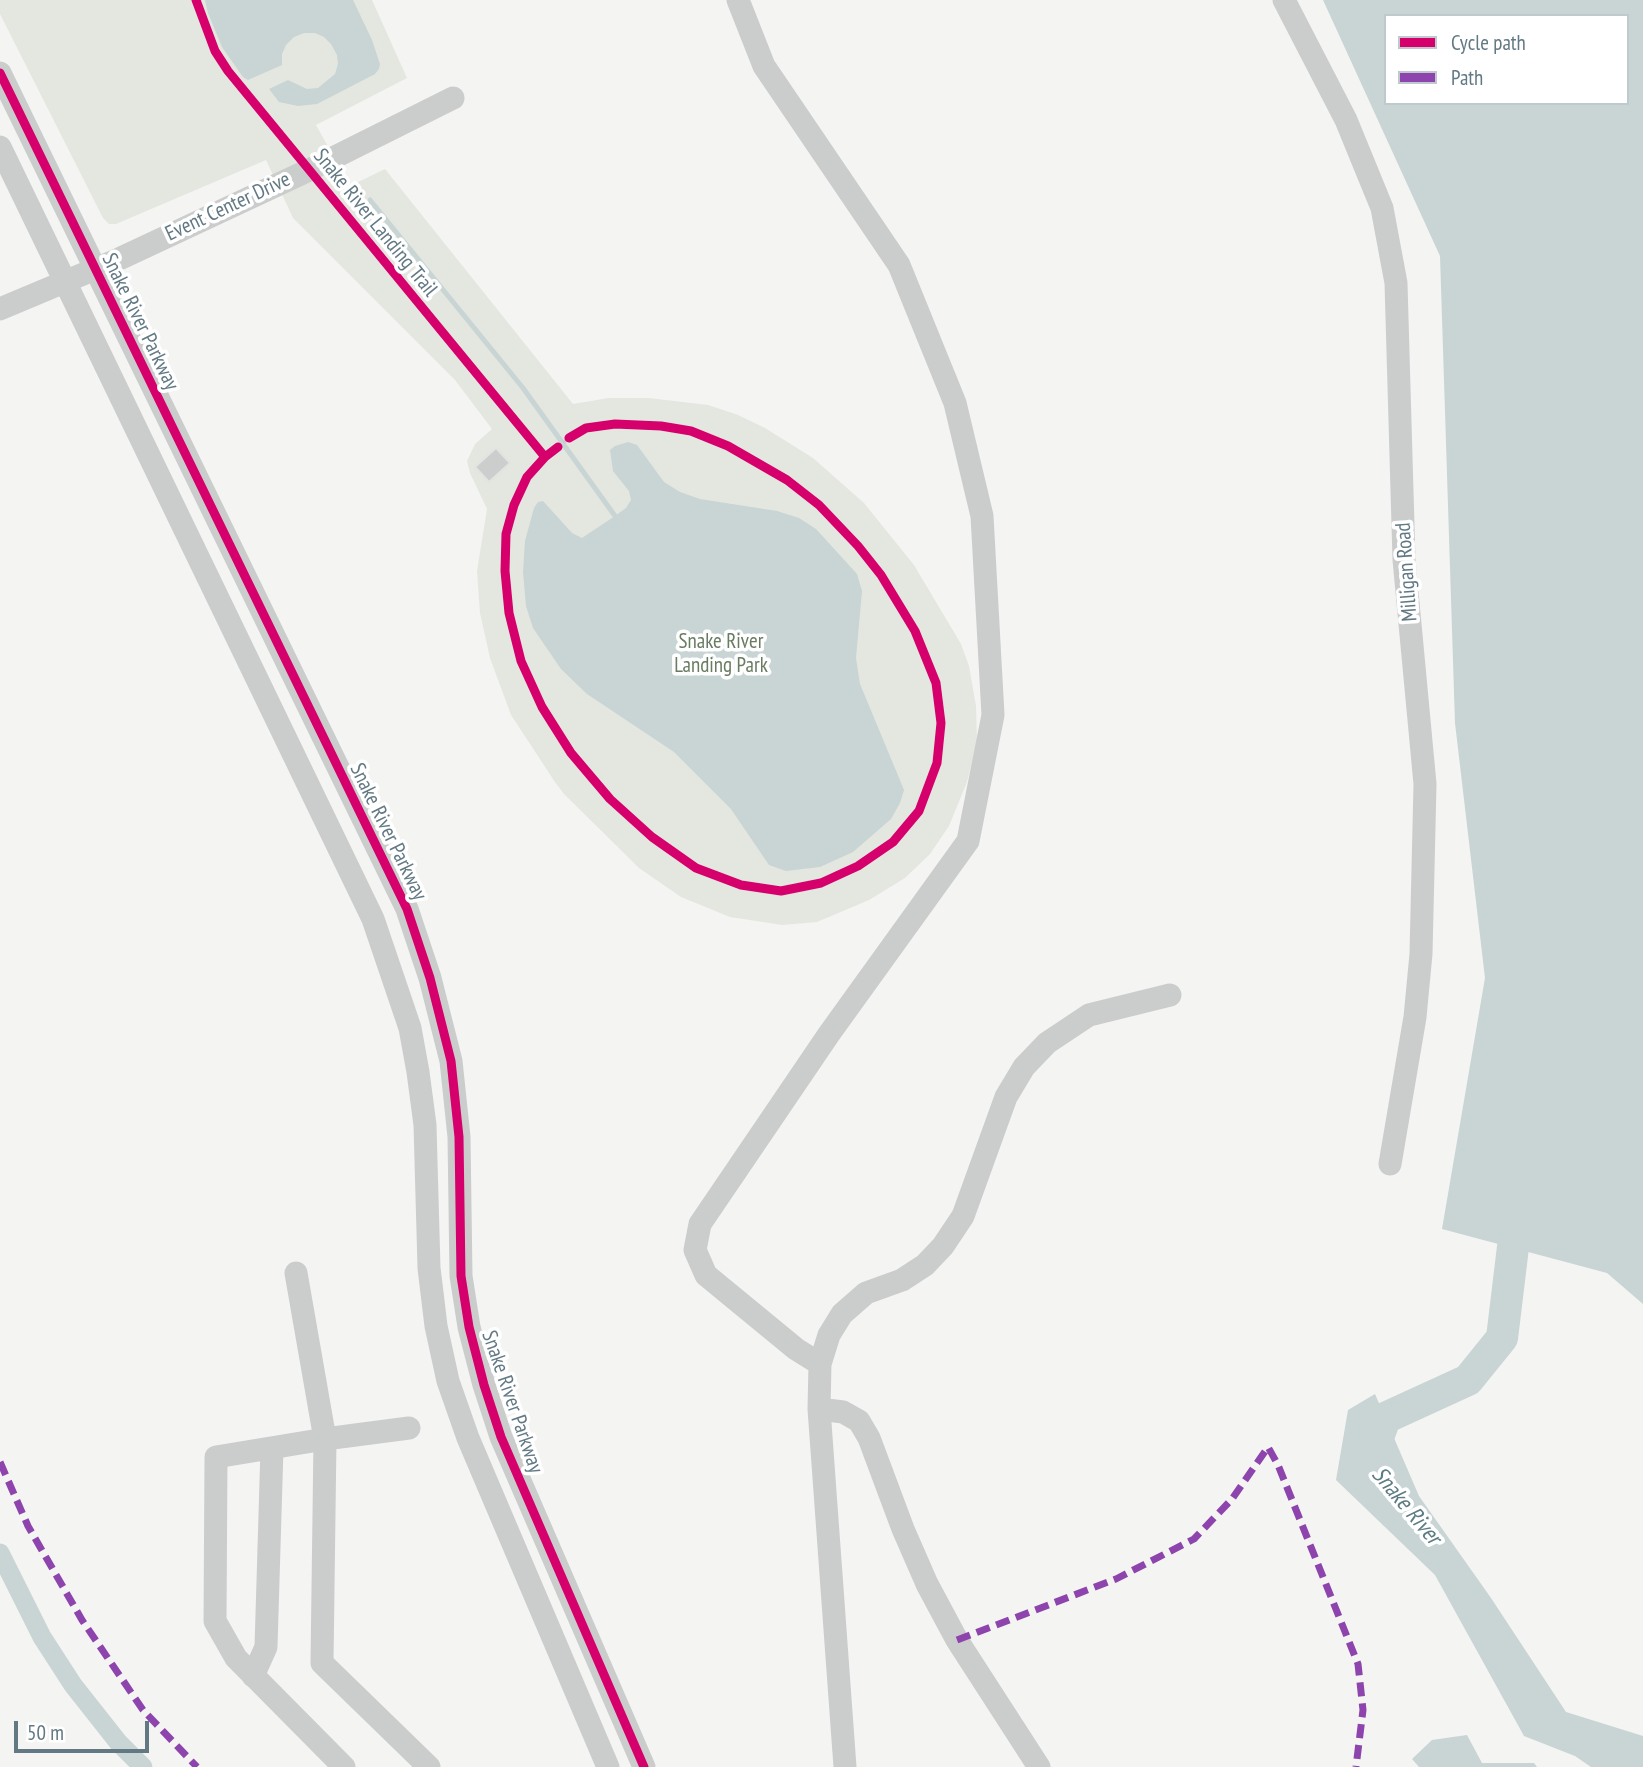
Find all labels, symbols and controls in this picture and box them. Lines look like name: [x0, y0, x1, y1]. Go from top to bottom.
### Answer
legend: [1384, 14, 1629, 105]
text: Cycle path: [1451, 29, 1526, 56]
text: Path: [1451, 64, 1483, 91]
street label: Snake River Landing Trail: [308, 144, 442, 302]
street label: Event Center Drive: [162, 167, 294, 247]
street label: Snake River Parkway: [96, 249, 184, 395]
street label: Milligan Road: [1391, 522, 1423, 622]
park label: Snake River Landing Park: [674, 629, 768, 679]
street label: Snake River Parkway: [344, 759, 432, 905]
street label: Snake River Parkway: [476, 1327, 548, 1477]
water label: Snake River: [1366, 1462, 1446, 1550]
scale bar: [18, 1708, 152, 1752]
text: 50 m: [27, 1719, 64, 1746]

